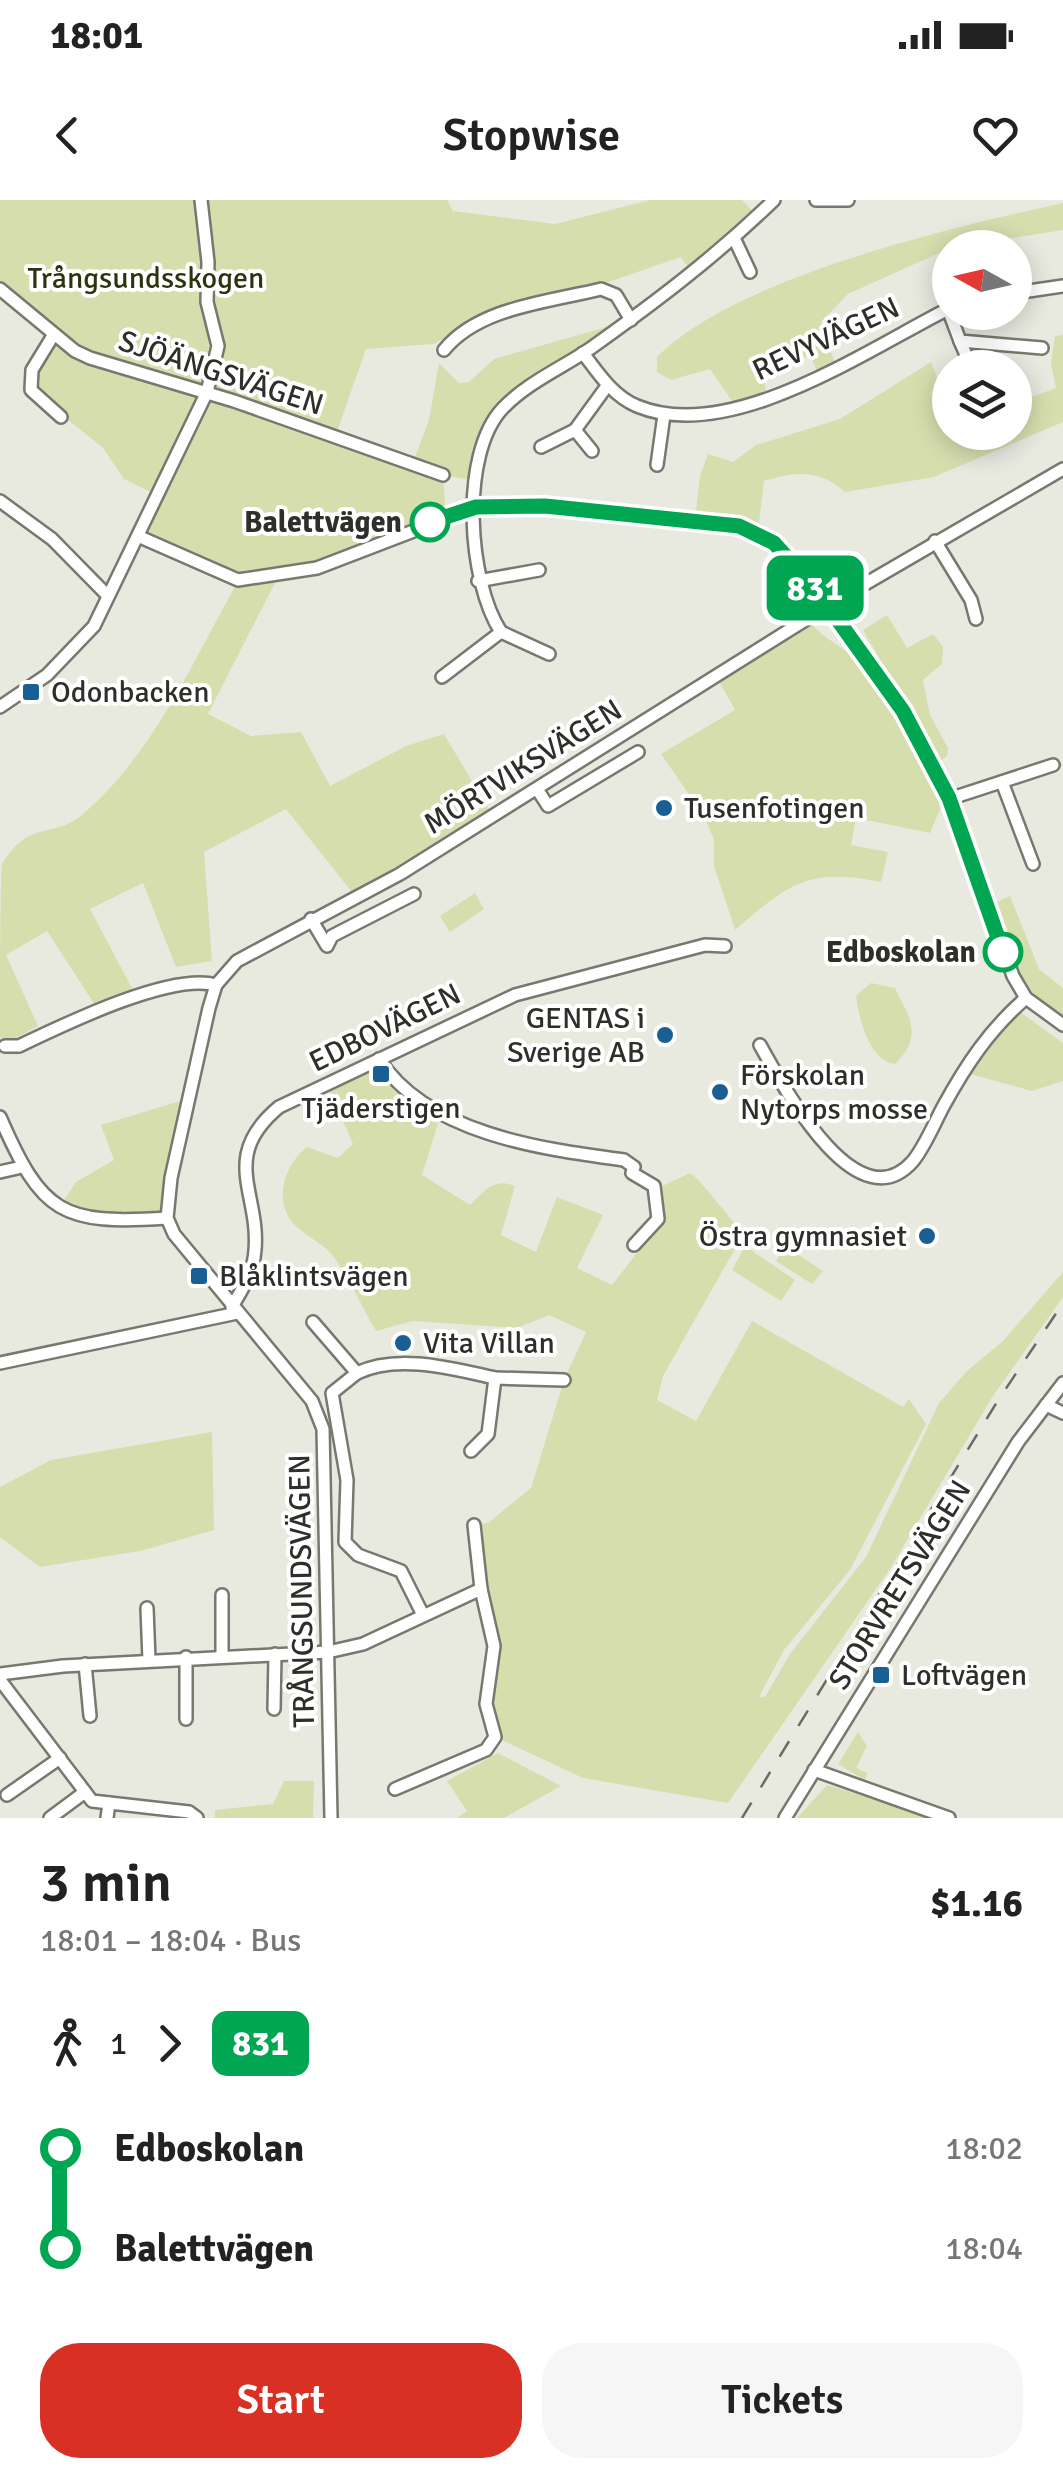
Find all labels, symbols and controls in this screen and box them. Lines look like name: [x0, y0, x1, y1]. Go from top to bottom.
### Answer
text: 18:01: [50, 12, 143, 59]
icon: back: [40, 108, 95, 163]
text: Stopwise: [443, 108, 620, 163]
icon: heart: [968, 108, 1023, 163]
north arrow: [932, 230, 1032, 330]
map controls: [932, 230, 1032, 450]
park label: Trångsundsskogen: [28, 260, 264, 297]
street label: REVYVÄGEN: [747, 289, 905, 389]
street label: SJÖÄNGSVÄGEN: [114, 322, 328, 424]
button: layers: [932, 350, 1032, 450]
marker: Balettvägen: [411, 503, 449, 541]
place label: Balettvägen: [244, 504, 402, 541]
line badge: 831: [758, 556, 872, 620]
text: 831: [787, 567, 843, 610]
place label: Odonbacken: [51, 674, 210, 711]
marker: Odonbacken: [20, 681, 42, 703]
street label: MÖRTVIKSVÄGEN: [417, 691, 629, 843]
place label: Tusenfotingen: [684, 790, 865, 827]
marker: Tusenfotingen: [653, 797, 675, 819]
marker: Edboskolan: [984, 933, 1022, 971]
place label: Edboskolan: [826, 934, 976, 971]
street label: EDBOVÄGEN: [303, 975, 467, 1081]
place label: GENTAS i Sverige AB: [507, 1000, 645, 1071]
marker: GENTAS i Sverige AB: [654, 1024, 676, 1046]
place label: Förskolan Nytorps mosse: [740, 1057, 928, 1128]
marker: Tjäderstigen: [370, 1063, 392, 1085]
marker: Förskolan Nytorps mosse: [709, 1081, 731, 1103]
place label: Tjäderstigen: [301, 1090, 461, 1127]
place label: Östra gymnasiet: [699, 1218, 907, 1255]
marker: Östra gymnasiet: [916, 1225, 938, 1247]
place label: Blåklintsvägen: [219, 1258, 409, 1295]
marker: Blåklintsvägen: [188, 1265, 210, 1287]
place label: Vita Villan: [423, 1325, 555, 1362]
marker: Vita Villan: [392, 1332, 414, 1354]
street label: TRÅNGSUNDSVÄGEN: [281, 1454, 323, 1728]
street label: STORVRETSVÄGEN: [821, 1473, 979, 1697]
place label: Loftvägen: [901, 1657, 1027, 1694]
marker: Loftvägen: [870, 1664, 892, 1686]
text: 3 min: [40, 1849, 172, 1917]
text: $1.16: [930, 1880, 1023, 1927]
text: 18:01 – 18:04 · Bus: [40, 1921, 301, 1960]
icon: walk: [40, 2016, 95, 2071]
icon: forward: [142, 2016, 197, 2071]
text: 831: [232, 2022, 289, 2065]
text: 1: [110, 2024, 127, 2063]
text: Edboskolan: [114, 2125, 304, 2172]
text: 18:02: [945, 2129, 1023, 2168]
text: Balettvägen: [114, 2225, 314, 2272]
text: 18:04: [945, 2229, 1023, 2268]
button: Start: [40, 2343, 522, 2458]
button: Tickets: [542, 2343, 1023, 2458]

